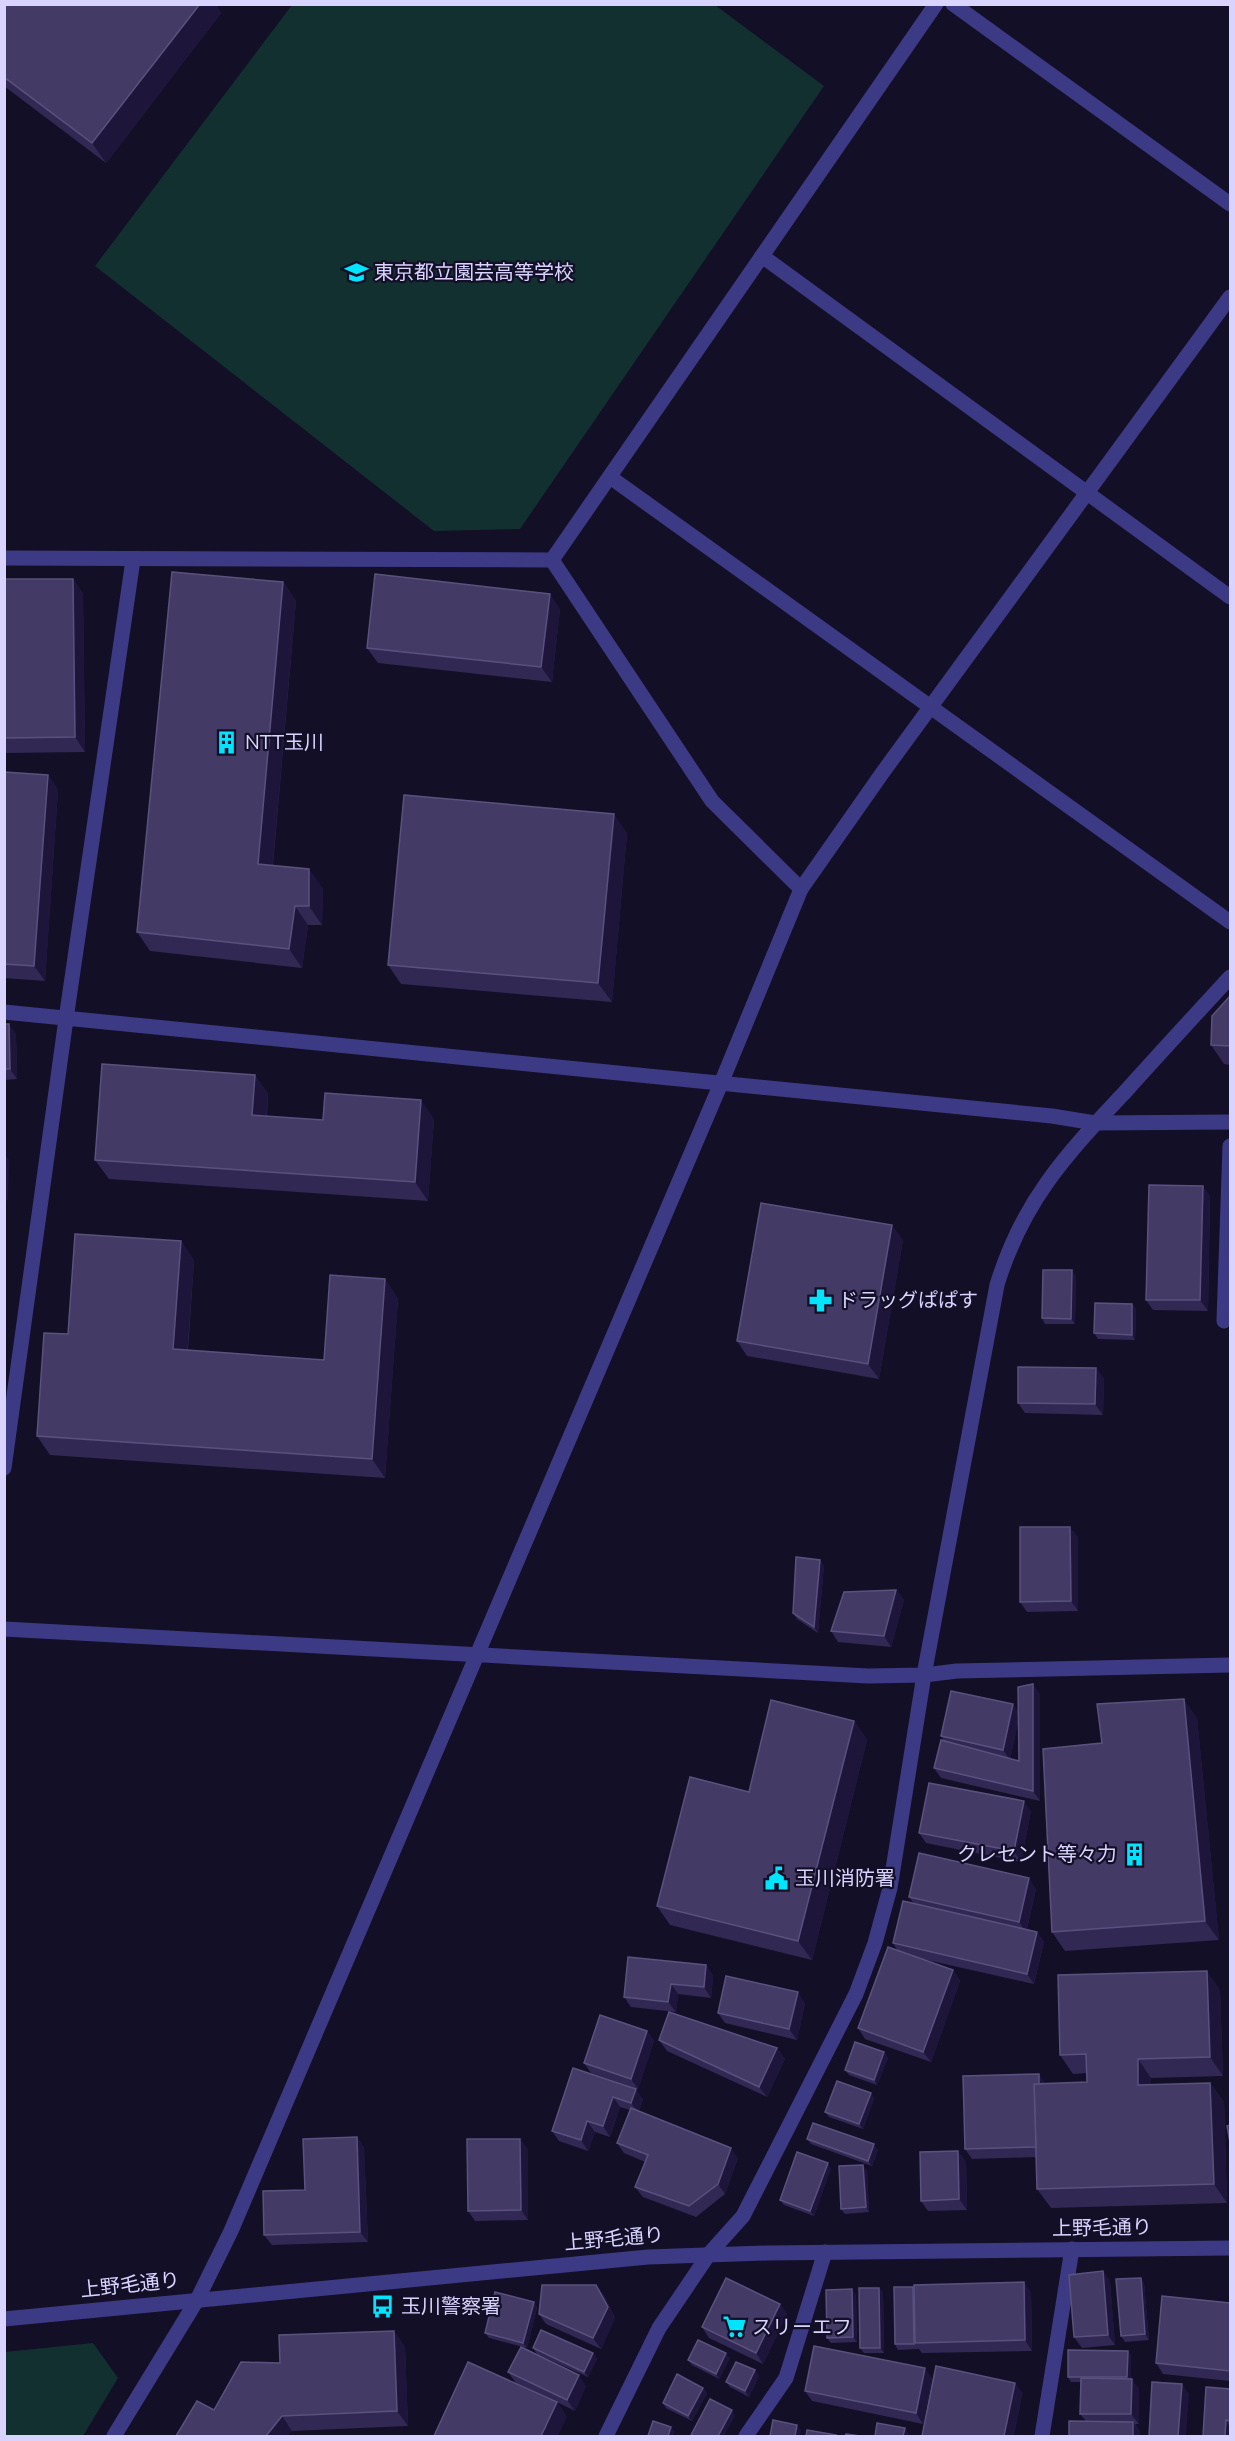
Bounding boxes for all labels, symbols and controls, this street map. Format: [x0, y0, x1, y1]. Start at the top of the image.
school or university icon: 東京都立園芸高等学校 [343, 259, 369, 285]
place label: 東京都立園芸高等学校 [374, 259, 574, 286]
building icon: NTT玉川 [214, 729, 240, 755]
place label: NTT玉川 [245, 729, 324, 756]
pharmacy icon: ドラッグぱぱす [807, 1287, 833, 1313]
place label: ドラッグぱぱす [838, 1287, 978, 1314]
place label: クレセント等々力 [957, 1841, 1117, 1868]
building icon: クレセント等々力 [1122, 1841, 1148, 1867]
public building icon: 玉川消防署 [764, 1865, 790, 1891]
place label: 玉川消防署 [795, 1865, 895, 1892]
street label: 上野毛通り [1052, 2214, 1152, 2242]
street label: 上野毛通り [563, 2221, 665, 2257]
street label: 上野毛通り [79, 2266, 181, 2304]
bus stop icon: 玉川警察署 [370, 2293, 396, 2319]
place label: 玉川警察署 [401, 2293, 501, 2320]
supermarket icon: スリーエフ [721, 2314, 747, 2340]
place label: スリーエフ [752, 2314, 852, 2341]

